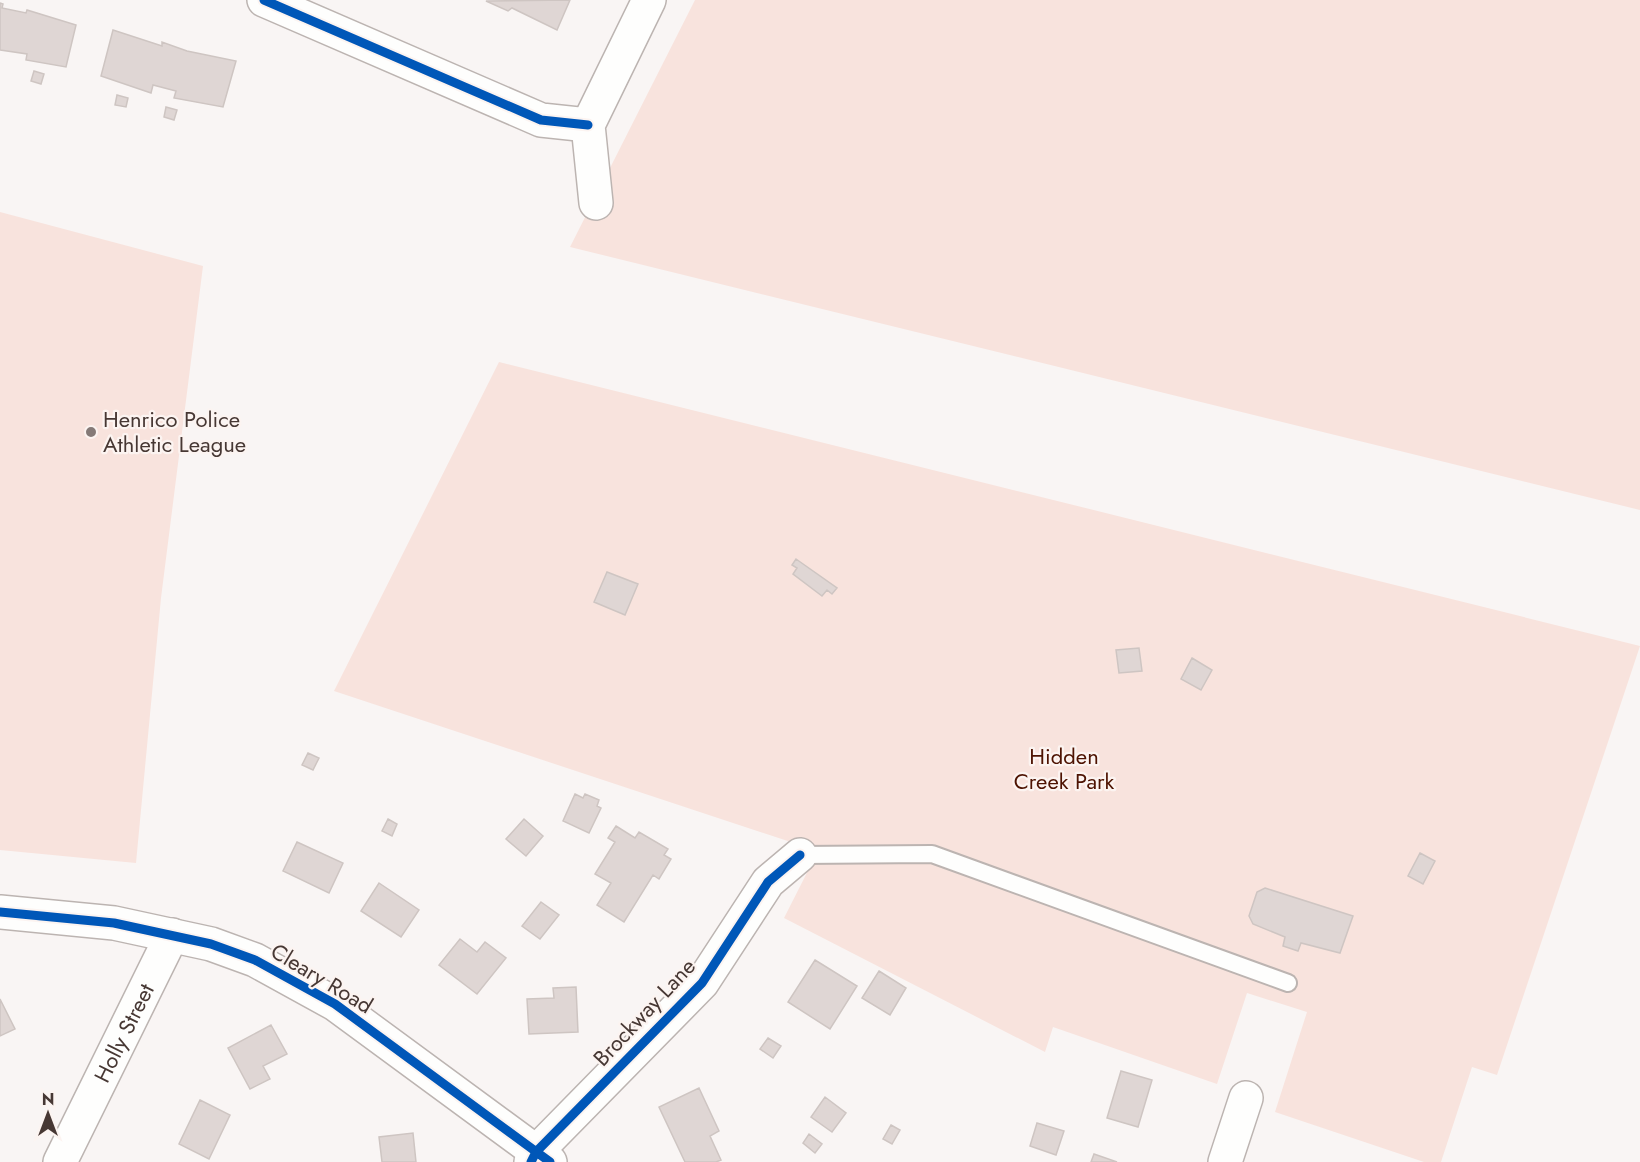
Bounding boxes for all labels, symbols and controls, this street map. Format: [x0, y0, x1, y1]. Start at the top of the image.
place label: Henrico Police Athletic League [103, 403, 246, 460]
marker: Henrico Police Athletic League [84, 425, 98, 439]
park label: Hidden Creek Park [1014, 740, 1115, 797]
street label: Cleary Road [265, 935, 379, 1021]
street label: Brockway Lane [586, 951, 702, 1073]
street label: Holly Street [86, 977, 162, 1088]
north arrow [18, 1084, 78, 1144]
text: N [42, 1088, 54, 1111]

